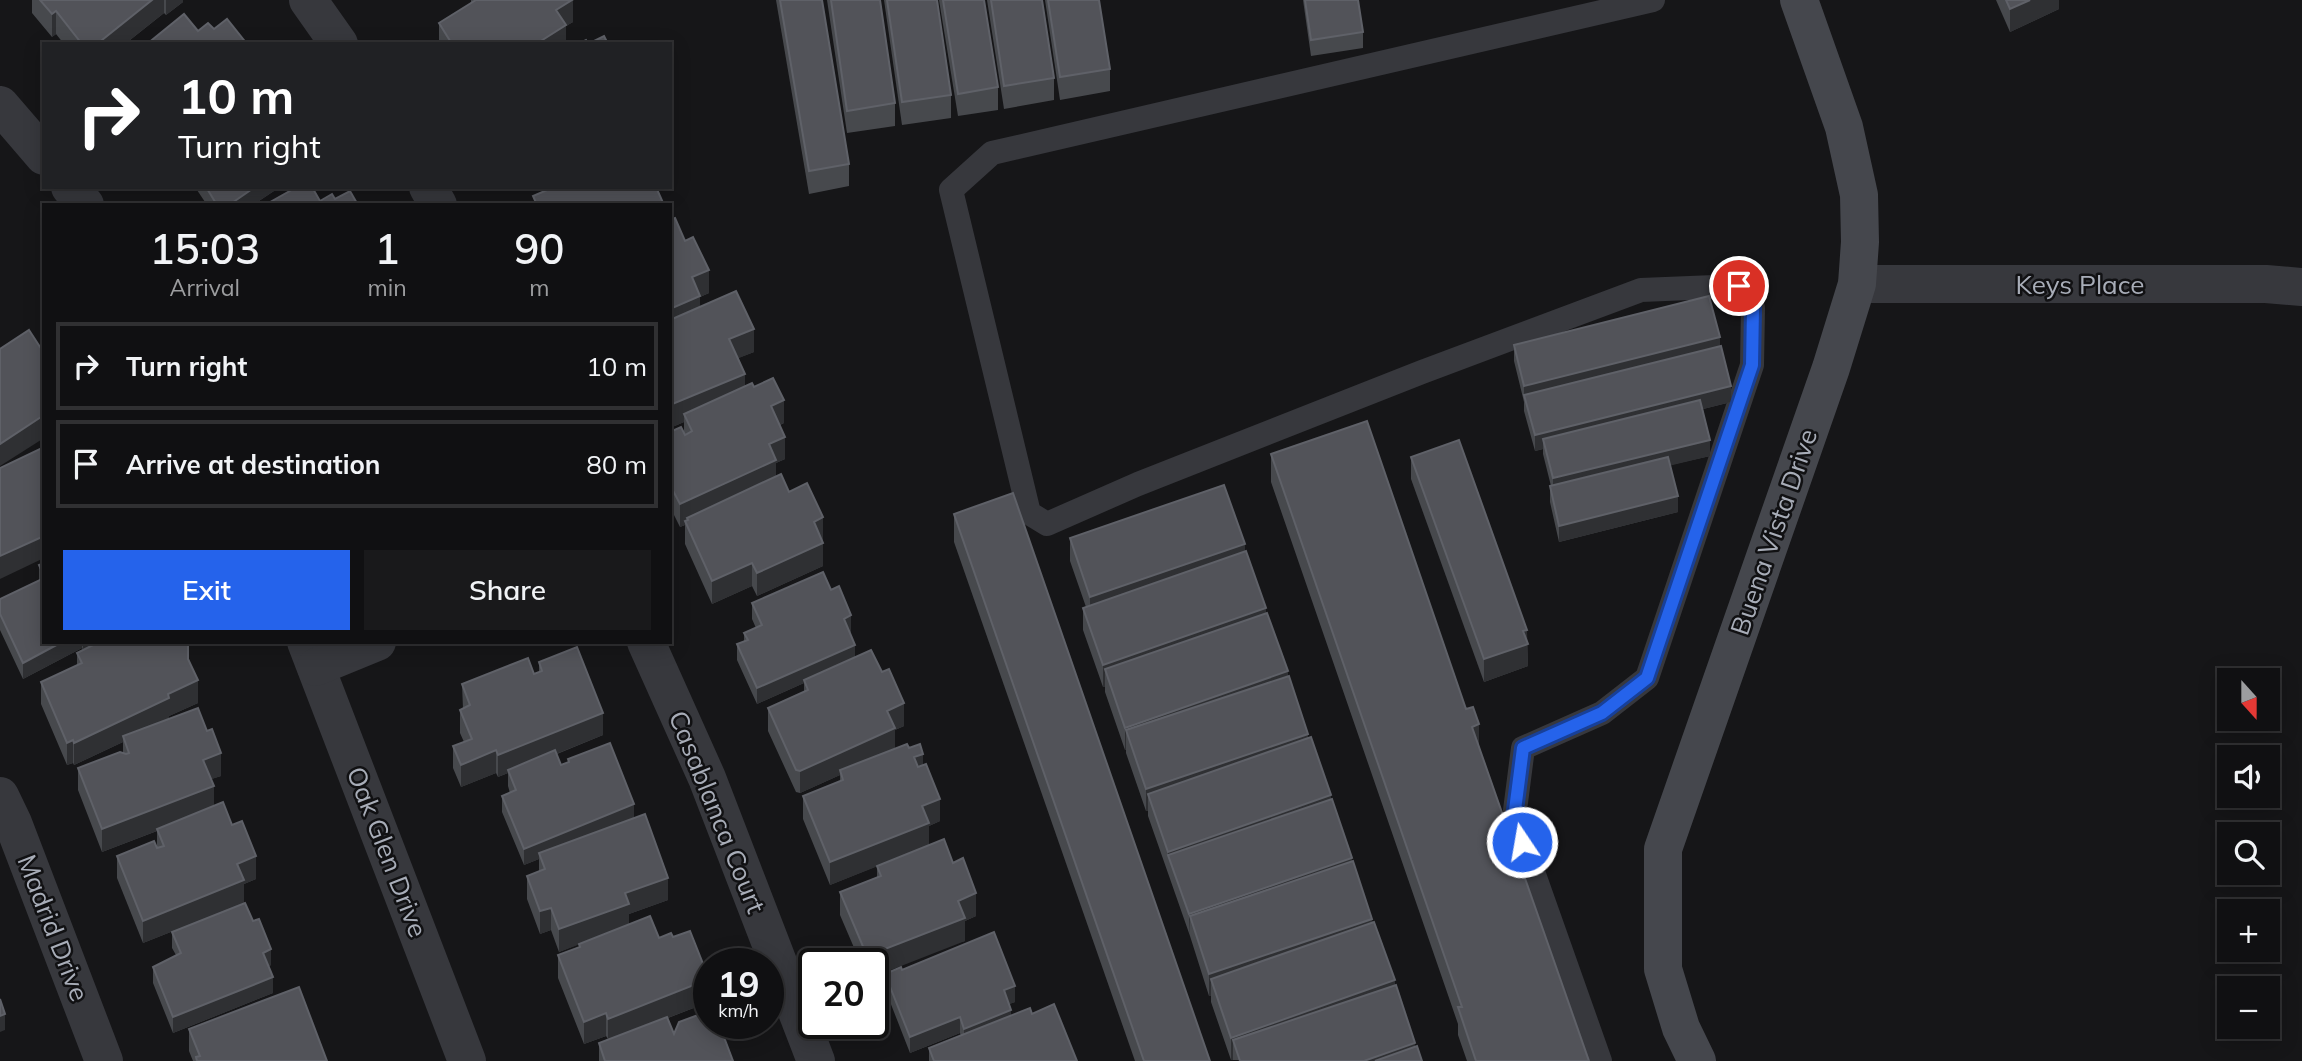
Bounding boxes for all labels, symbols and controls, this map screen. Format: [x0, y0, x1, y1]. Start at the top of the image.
text: 10 m [178, 65, 294, 126]
icon: right [63, 70, 154, 161]
text: Turn right [178, 126, 321, 166]
text: 15:03 [149, 222, 260, 275]
text: 1 [375, 222, 400, 275]
text: 90 [514, 222, 565, 275]
pin [1709, 256, 1769, 316]
icon: arrive [1720, 267, 1758, 305]
street label: Keys Place [2016, 268, 2144, 301]
text: Arrival [170, 273, 240, 302]
text: min [368, 273, 407, 302]
text: m [529, 273, 549, 302]
icon: right [67, 347, 105, 385]
text: Turn right [126, 350, 247, 383]
text: 10 m [586, 350, 647, 383]
street label: Buena Vista Drive [1723, 424, 1824, 639]
icon: arrive [67, 445, 105, 483]
text: Arrive at destination [126, 448, 381, 481]
text: 80 m [586, 448, 647, 481]
button: Exit [63, 550, 350, 630]
button: Share [364, 550, 651, 630]
north arrow [2217, 668, 2280, 732]
map controls [2217, 668, 2280, 1039]
street label: Casablanca Court [662, 706, 773, 918]
button: sound [2217, 745, 2280, 808]
street label: Oak Glen Drive [340, 762, 435, 942]
position arrow [1485, 805, 1559, 879]
button: search [2217, 822, 2280, 885]
street label: Madrid Drive [10, 850, 97, 1006]
button: + [2217, 899, 2280, 962]
speed limit sign: 20 [798, 948, 889, 1039]
text: 19 [717, 962, 760, 1006]
button: − [2217, 976, 2280, 1039]
text: km/h [718, 999, 759, 1022]

